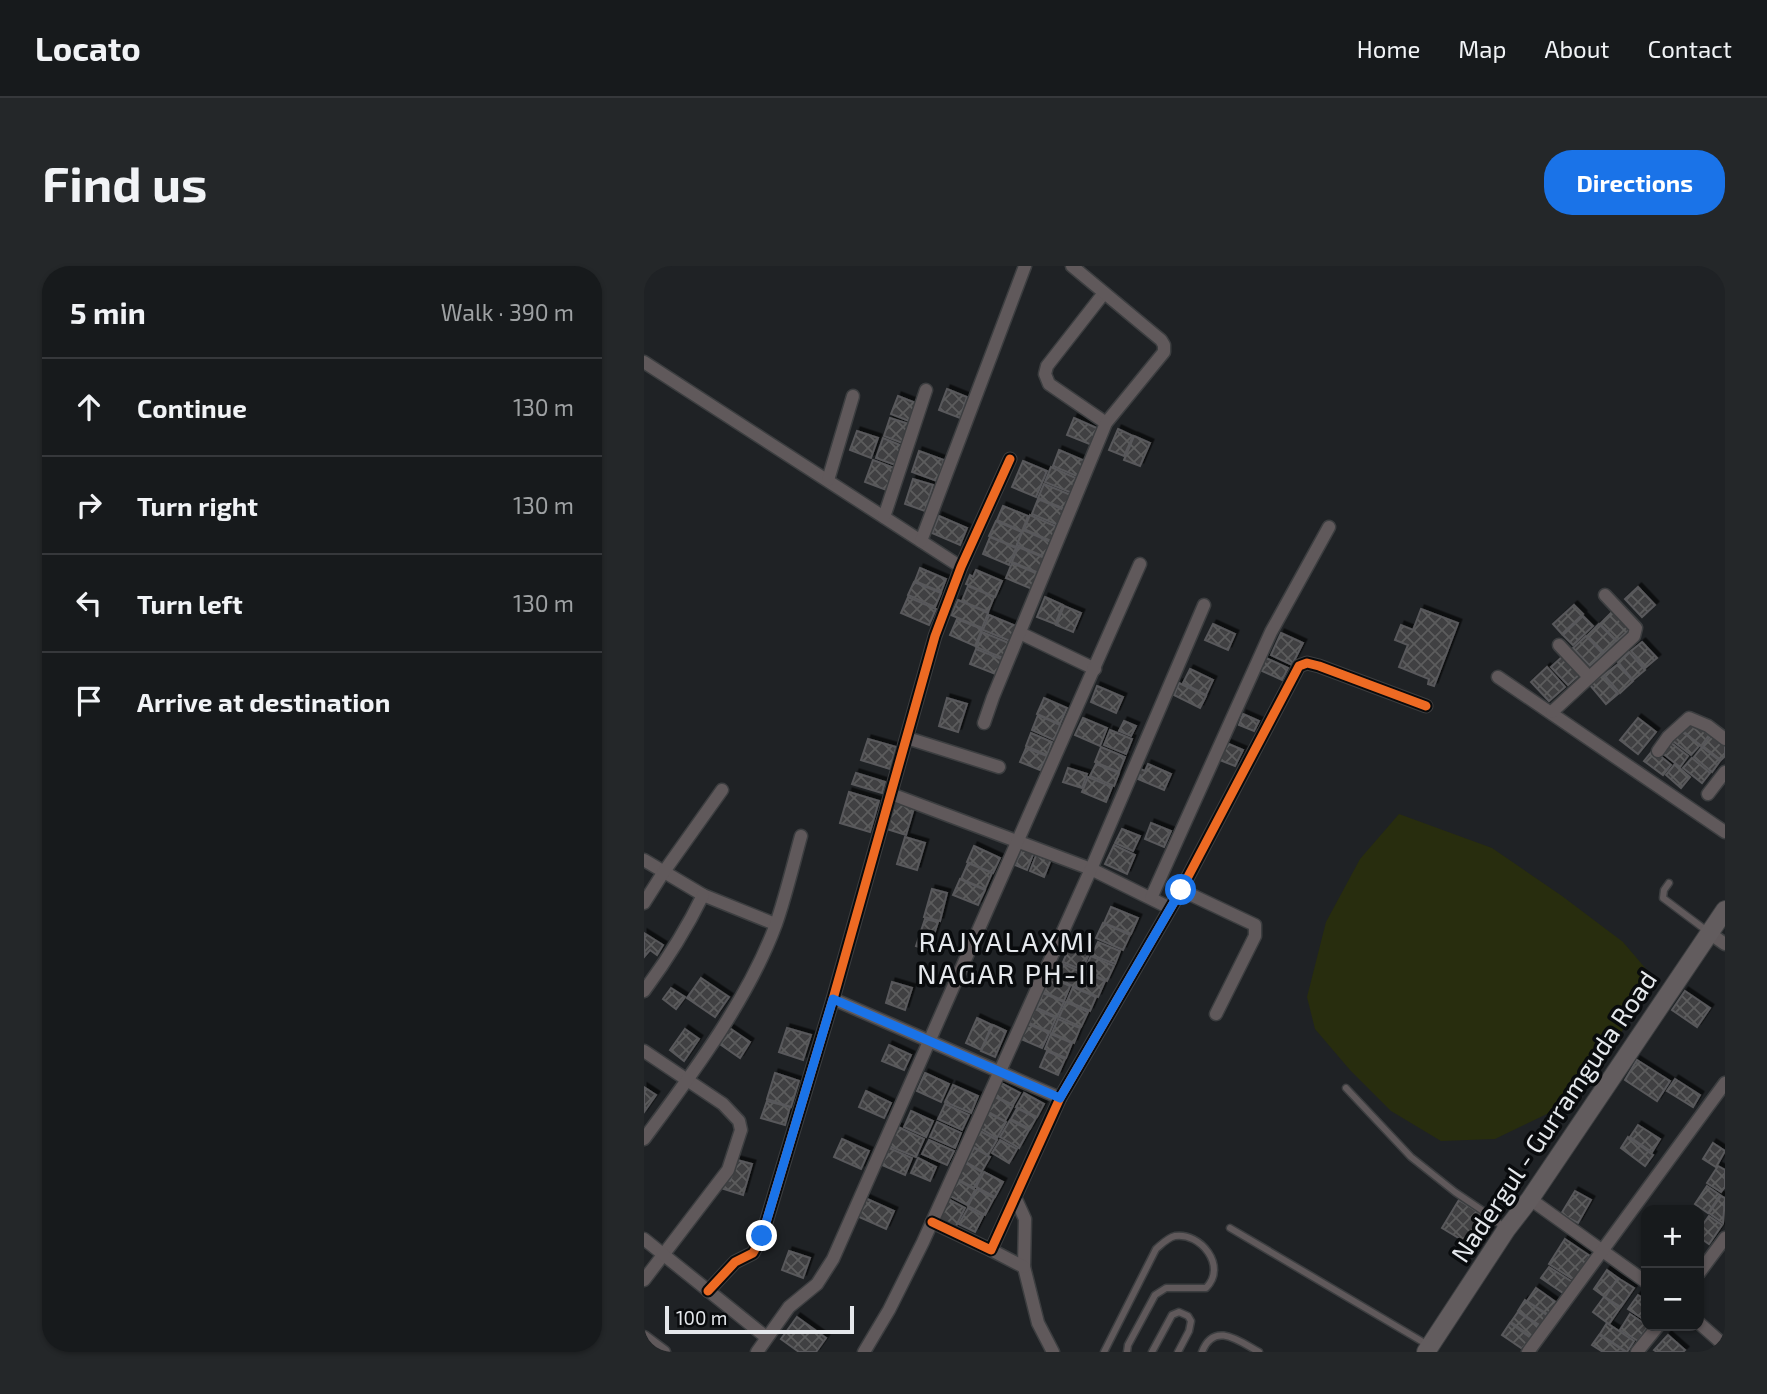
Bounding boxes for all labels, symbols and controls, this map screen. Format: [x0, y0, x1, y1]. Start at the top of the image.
text: Locato [35, 28, 141, 68]
text: Home [1357, 34, 1420, 63]
text: Map [1458, 34, 1506, 63]
text: About [1544, 34, 1610, 63]
text: Contact [1648, 34, 1732, 63]
button: Directions [1544, 150, 1725, 215]
text: Find us [42, 153, 207, 212]
text: 5 min [70, 294, 146, 330]
text: Walk · 390 m [441, 298, 574, 326]
icon: ahead [70, 388, 108, 426]
text: Continue [137, 392, 247, 423]
text: 130 m [513, 393, 574, 421]
icon: right [70, 486, 108, 524]
text: Turn right [137, 490, 258, 521]
text: 130 m [513, 491, 574, 519]
icon: left [70, 584, 108, 622]
text: Turn left [137, 588, 243, 619]
text: 130 m [513, 589, 574, 617]
icon: arrive [70, 682, 108, 720]
text: Arrive at destination [137, 686, 390, 717]
route start [1165, 874, 1196, 905]
district label: RAJYALAXMI NAGAR PH-II [917, 924, 1097, 990]
street label: Nadergul - Gurramguda Road [1444, 964, 1662, 1268]
map controls [1641, 1205, 1704, 1331]
button: + [1641, 1205, 1704, 1268]
route end [746, 1220, 777, 1251]
button: − [1641, 1268, 1704, 1331]
scale bar [665, 1303, 854, 1335]
text: 100 m [676, 1306, 727, 1329]

